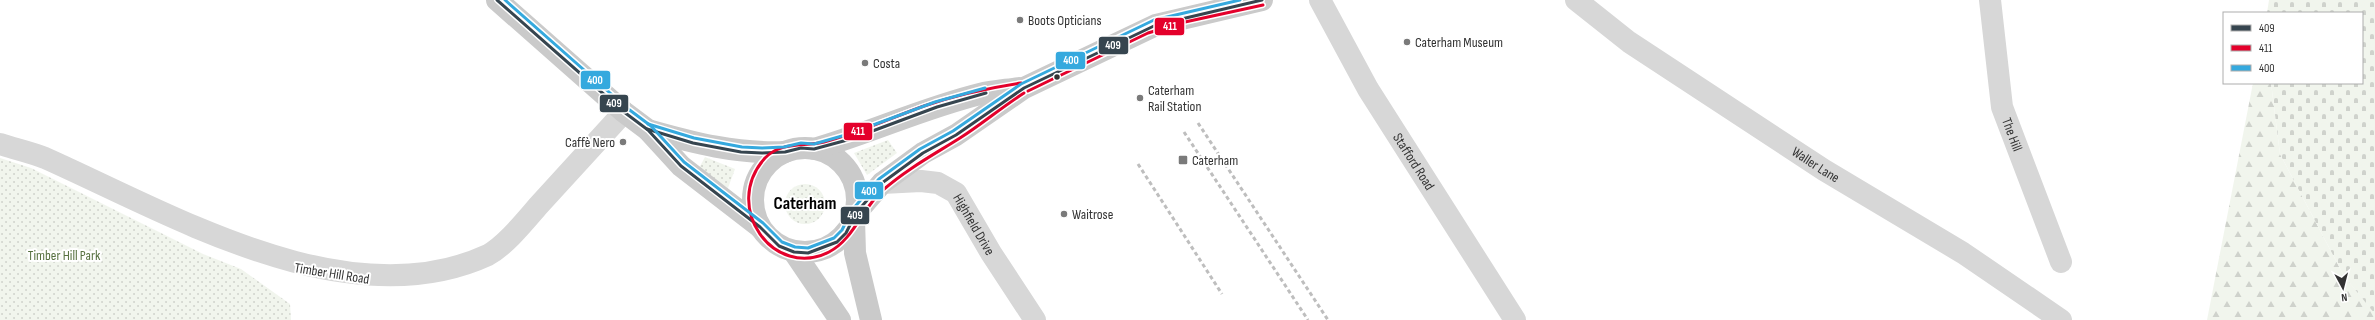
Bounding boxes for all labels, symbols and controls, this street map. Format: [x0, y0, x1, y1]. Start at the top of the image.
place label: Boots Opticians [1028, 12, 1101, 29]
legend [2223, 12, 2363, 84]
marker: Boots Opticians [1015, 15, 1025, 25]
line badge: 411 [1154, 17, 1185, 36]
text: 411 [1163, 20, 1178, 33]
text: 409 [2259, 21, 2275, 36]
place label: Caterham Museum [1415, 34, 1503, 51]
line badge: 409 [1098, 36, 1129, 55]
marker: Caterham Museum [1402, 37, 1412, 47]
text: 409 [1105, 39, 1121, 52]
text: 411 [2259, 41, 2273, 56]
line badge: 400 [1055, 51, 1086, 70]
text: 400 [1063, 54, 1079, 67]
place label: Costa [873, 55, 900, 72]
marker: Costa [860, 58, 870, 68]
text: 400 [2259, 61, 2275, 76]
line badge: 400 [580, 70, 611, 90]
unlabelled marker [1052, 72, 1062, 82]
text: 400 [587, 74, 603, 87]
place label: Caterham Rail Station [1148, 82, 1201, 115]
marker: Caterham Rail Station [1135, 93, 1145, 103]
line badge: 409 [599, 94, 629, 113]
text: 409 [606, 97, 622, 110]
street label: The Hill [1998, 115, 2026, 154]
line badge: 411 [843, 122, 873, 141]
text: 411 [851, 125, 866, 138]
street label: Stafford Road [1389, 130, 1438, 194]
place label: Caffè Nero [565, 134, 615, 151]
marker: Caffè Nero [618, 137, 628, 147]
street label: Waller Lane [1788, 143, 1843, 186]
place label: Caterham [1192, 152, 1238, 169]
marker: Caterham [1177, 154, 1189, 166]
line badge: 400 [854, 181, 884, 200]
text: 400 [861, 185, 877, 198]
street label: Highfield Drive [949, 191, 998, 258]
district label: Caterham [774, 193, 836, 214]
line badge: 409 [840, 206, 870, 225]
place label: Waitrose [1072, 206, 1113, 223]
text: 409 [847, 209, 863, 222]
marker: Waitrose [1059, 209, 1069, 219]
park label: Timber Hill Park [28, 247, 101, 264]
street label: Timber Hill Road [293, 259, 371, 288]
north arrow [2323, 268, 2363, 308]
text: N [2340, 291, 2348, 304]

